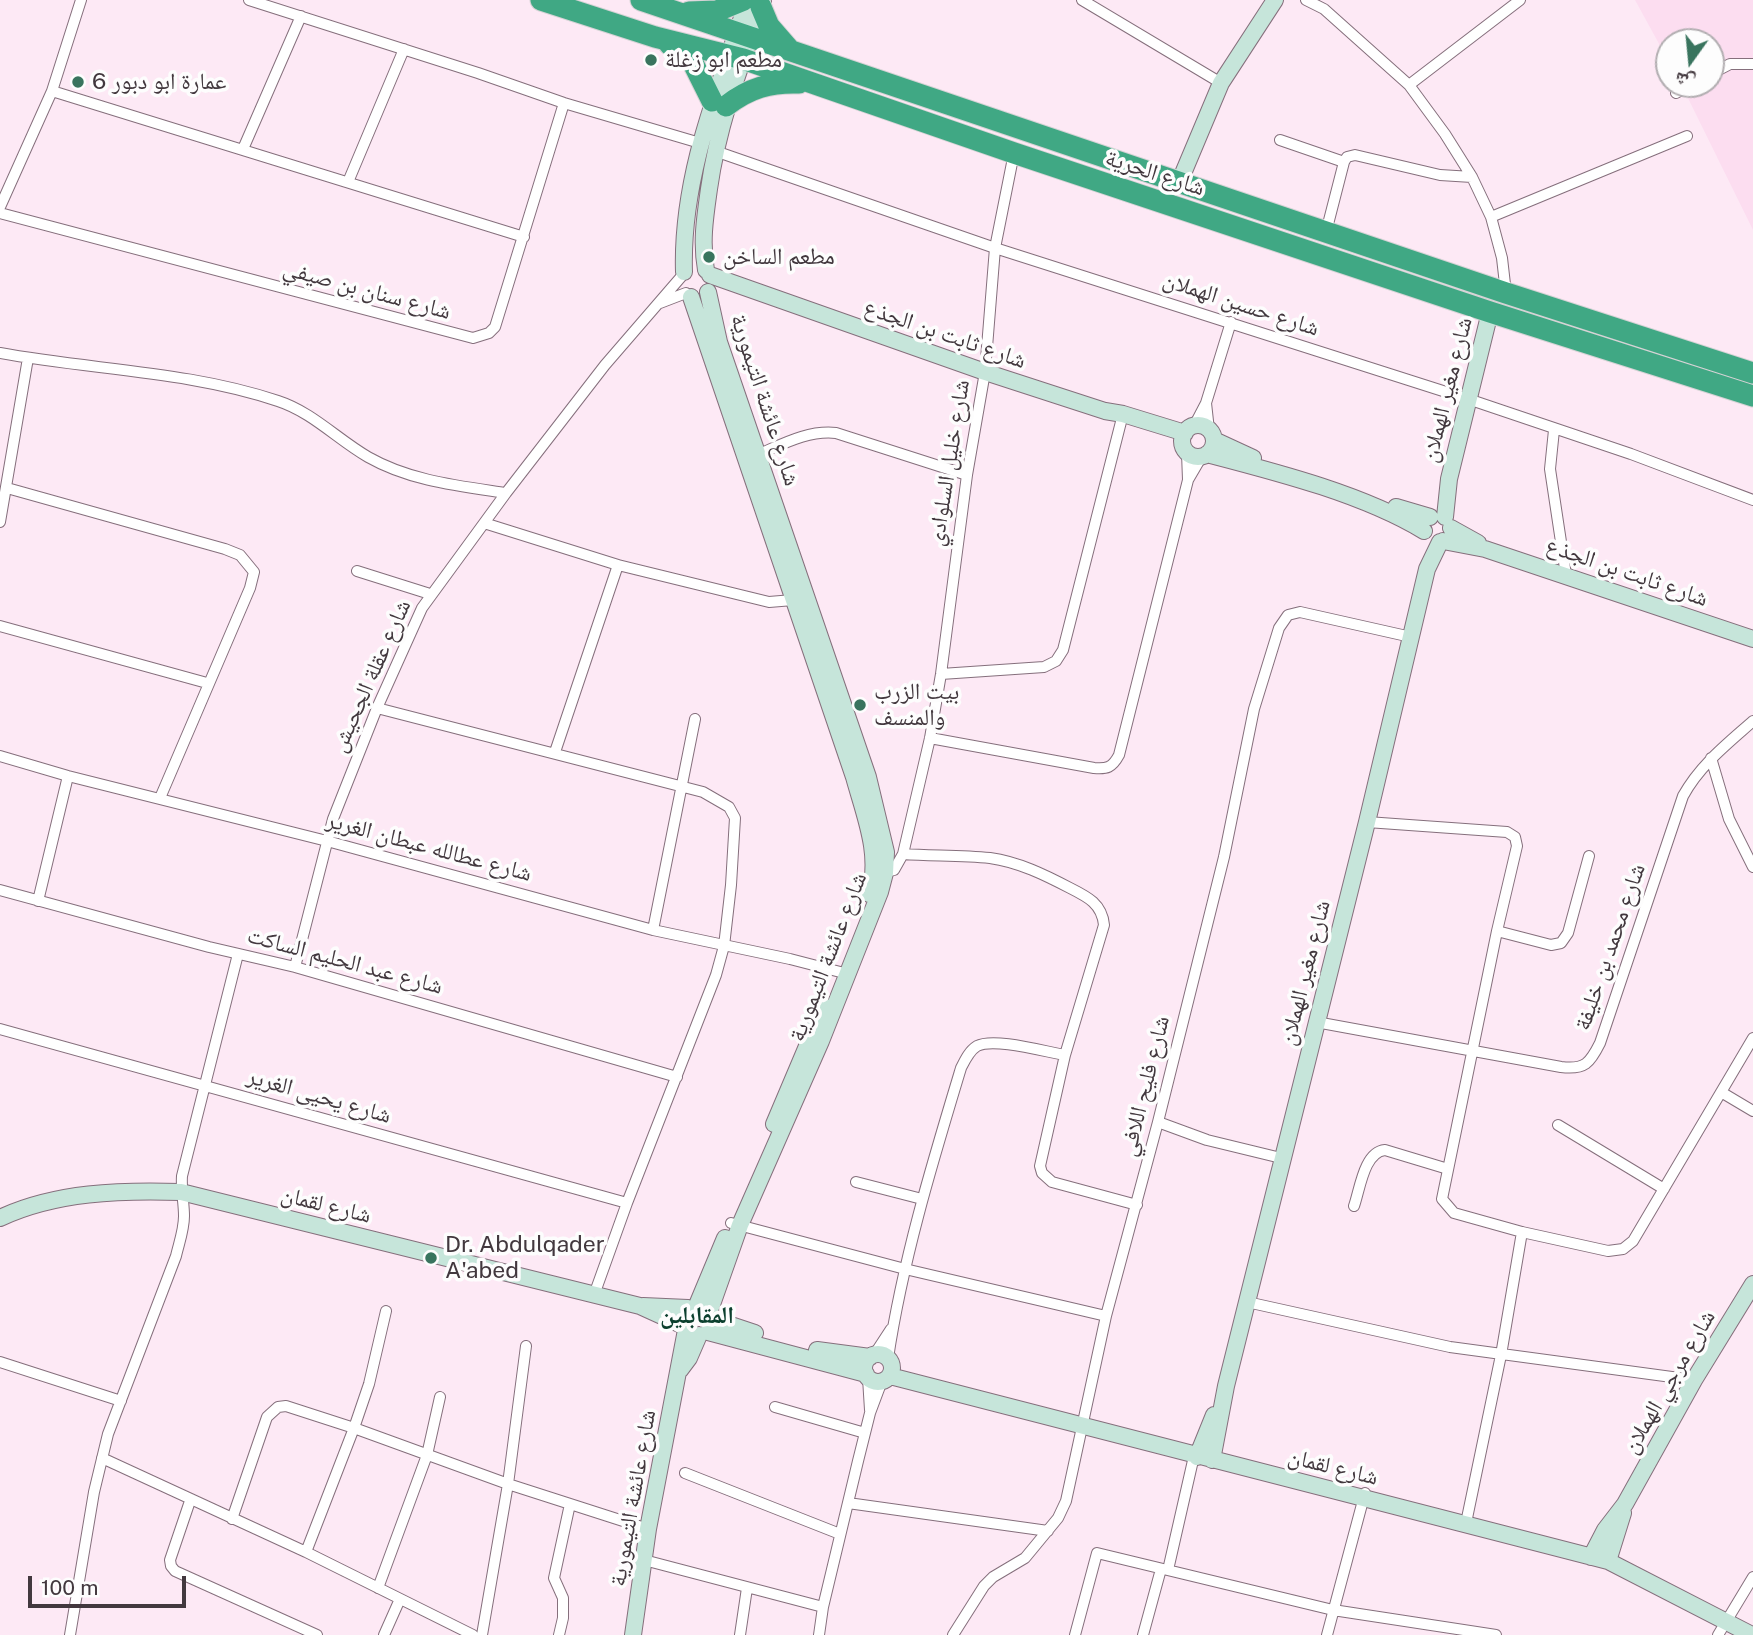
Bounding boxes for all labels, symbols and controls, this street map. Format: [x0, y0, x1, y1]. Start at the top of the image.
north arrow [1655, 28, 1725, 98]
place label: مطعم ابو زغلة [665, 46, 782, 74]
marker: مطعم ابو زغلة [643, 52, 659, 68]
place label: عمارة ابو دبور 6 [92, 68, 226, 96]
text: ش [1673, 68, 1698, 95]
marker: عمارة ابو دبور 6 [70, 74, 86, 90]
street label: شارع الحرية [1102, 144, 1208, 202]
place label: مطعم الساخن [723, 243, 835, 271]
marker: مطعم الساخن [701, 249, 717, 265]
street label: شارع سنان بن صيفي [280, 254, 454, 326]
street label: شارع حسين الهملان [1159, 266, 1323, 342]
street label: شارع ثابت بن الجذع [860, 293, 1030, 375]
street label: شارع عائشة التيمورية [724, 311, 806, 489]
street label: شارع مغير الهملان [1416, 315, 1478, 465]
street label: شارع خليل السلوادي [922, 378, 976, 548]
street label: شارع ثابت بن الجذع [1542, 531, 1712, 613]
street label: شارع عقلة الجحيش [325, 595, 417, 757]
place label: بيت الزرب والمنسف [874, 678, 959, 732]
marker: بيت الزرب والمنسف [852, 697, 868, 713]
street label: شارع عطالله عبطان الغرير [323, 806, 535, 888]
street label: شارع محمد بن خليفة [1569, 860, 1651, 1034]
street label: شارع عائشة التيمورية [783, 869, 873, 1045]
street label: شارع مغير الهملان [1274, 898, 1336, 1048]
street label: شارع عبد الحليم الساكت [244, 922, 446, 1000]
street label: شارع فليح اللافي [1114, 1013, 1176, 1159]
street label: شارع يحيى الغرير [244, 1062, 394, 1130]
street label: شارع لقمان [278, 1180, 374, 1230]
place label: Dr. Abdulqader A'abed [445, 1231, 605, 1285]
marker: Dr. Abdulqader A'abed [423, 1250, 439, 1266]
district label: المقابلين [660, 1302, 734, 1330]
street label: شارع مرجي الهملان [1617, 1305, 1721, 1459]
street label: شارع عائشة التيمورية [604, 1408, 662, 1588]
street label: شارع لقمان [1285, 1442, 1381, 1492]
scale bar [32, 1562, 189, 1606]
text: 100 m [41, 1575, 98, 1600]

